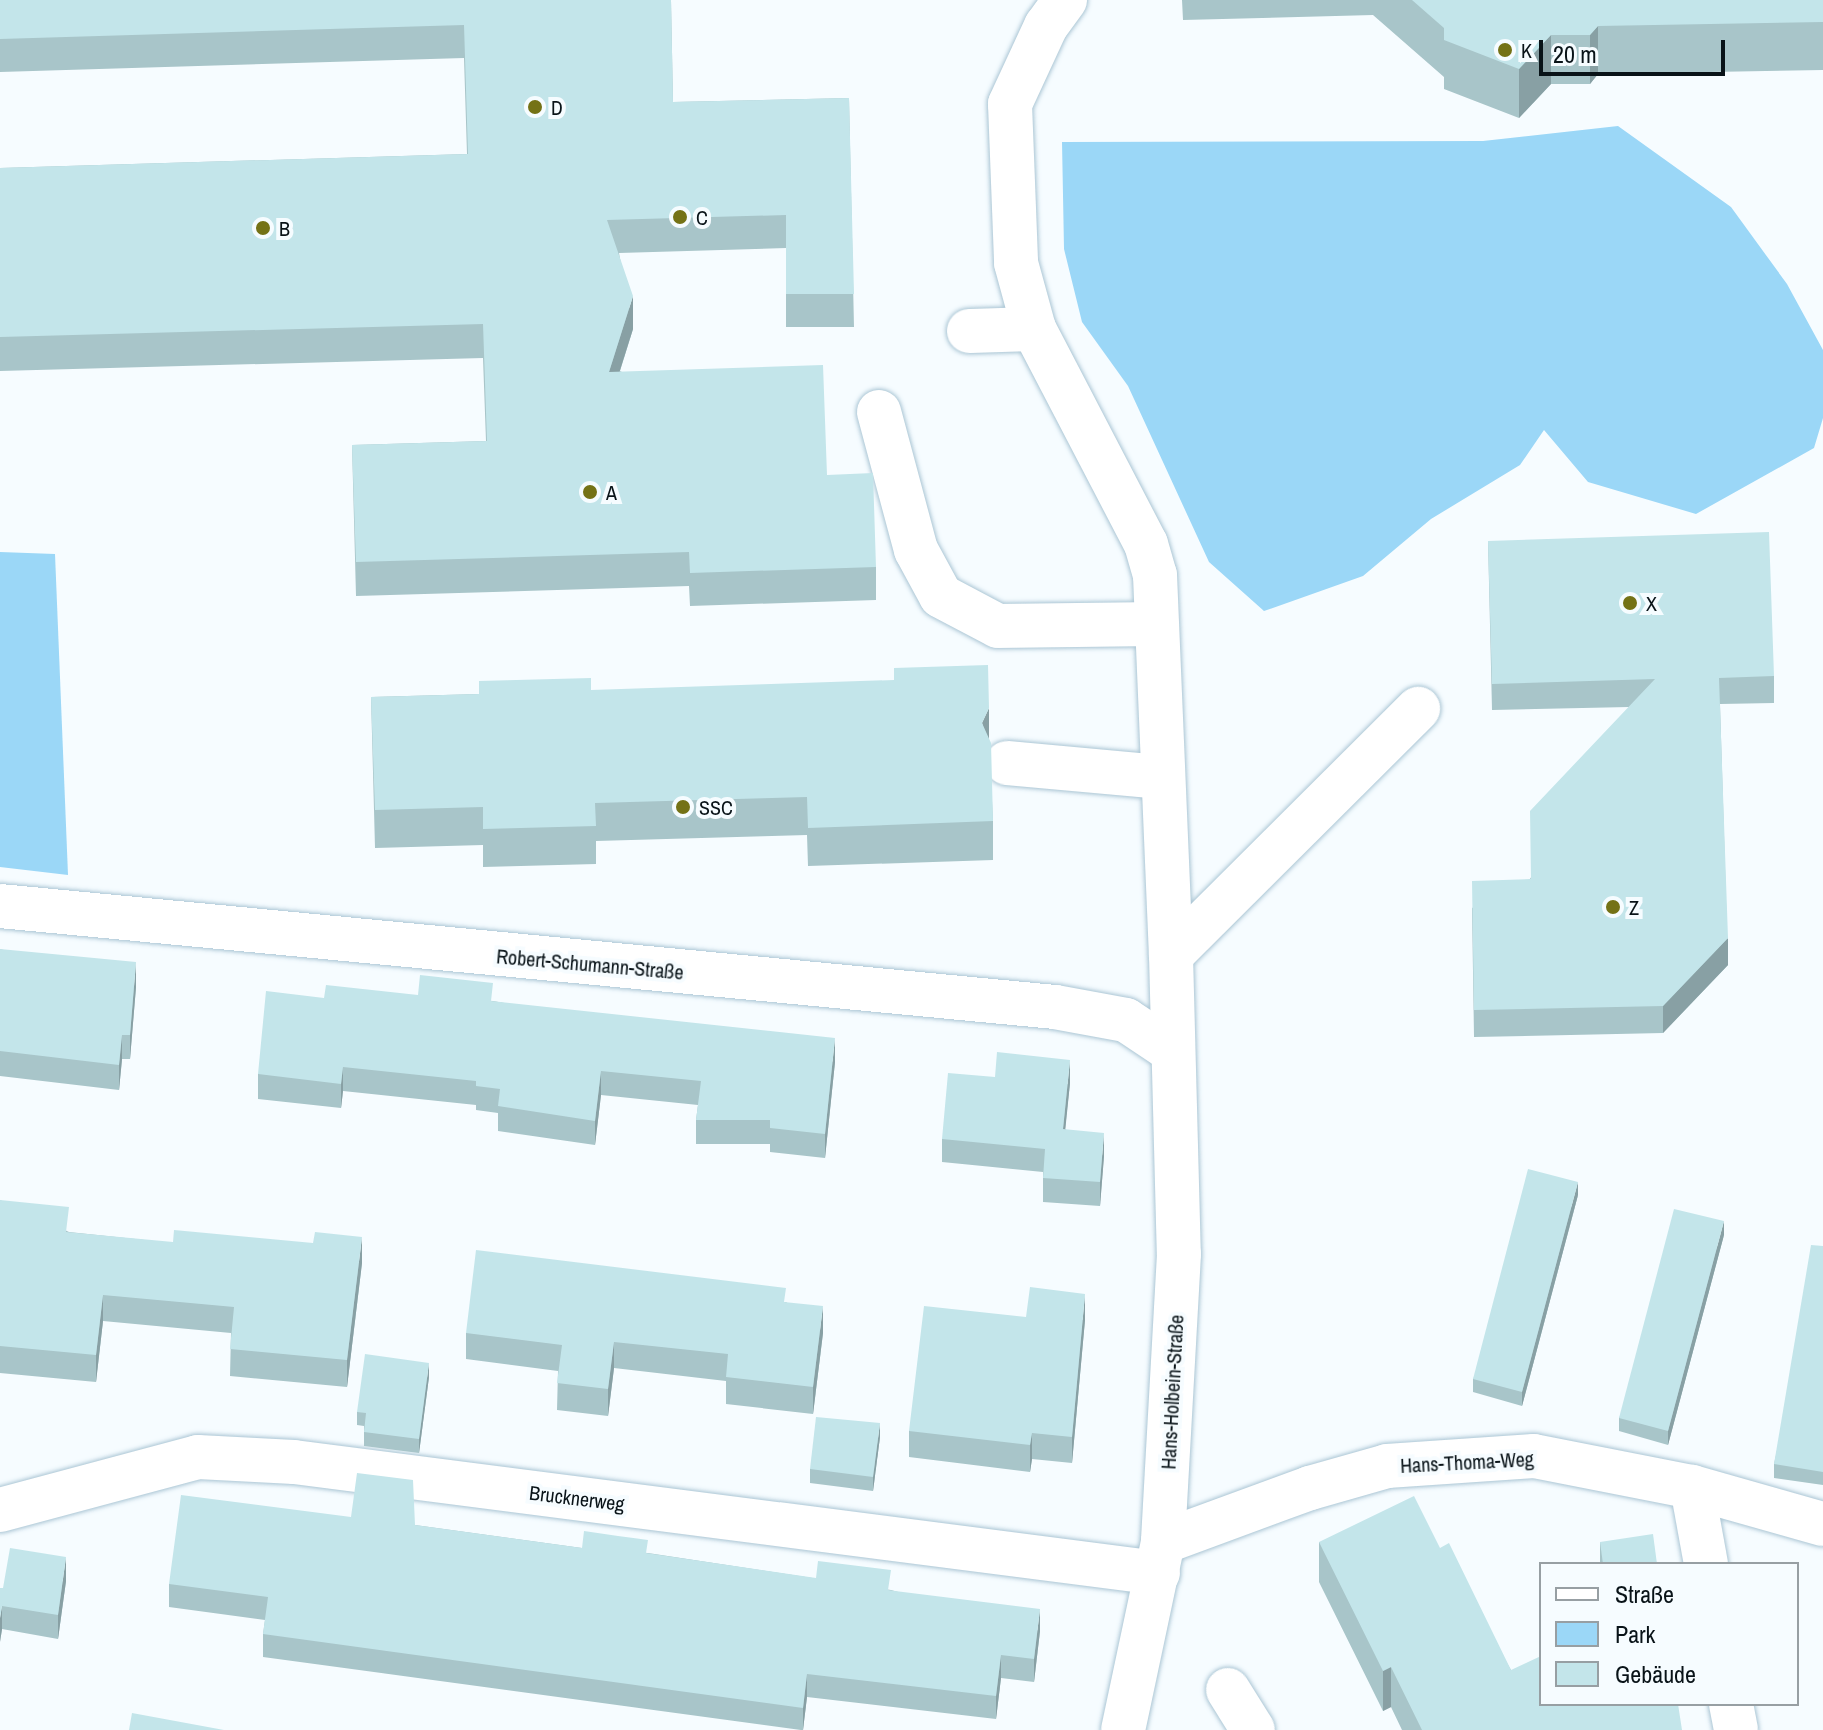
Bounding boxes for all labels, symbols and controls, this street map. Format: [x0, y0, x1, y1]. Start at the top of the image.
scale bar [1543, 24, 1729, 74]
place label: K [1521, 38, 1532, 62]
text: 20 m [1553, 38, 1597, 70]
marker: K [1496, 41, 1514, 59]
place label: D [551, 95, 563, 119]
marker: D [526, 98, 544, 116]
place label: C [696, 205, 708, 229]
marker: C [671, 208, 689, 226]
place label: B [279, 216, 290, 240]
marker: B [254, 219, 272, 237]
place label: A [606, 480, 617, 504]
marker: A [581, 483, 599, 501]
place label: X [1646, 591, 1657, 615]
marker: X [1621, 594, 1639, 612]
place label: SSC [699, 795, 733, 819]
marker: SSC [674, 798, 692, 816]
place label: Z [1629, 895, 1639, 919]
marker: Z [1604, 898, 1622, 916]
street label: Robert-Schumann-Straße [495, 944, 685, 984]
street label: Hans-Holbein-Straße [1156, 1314, 1188, 1470]
street label: Hans-Thoma-Weg [1400, 1447, 1534, 1477]
street label: Brucknerweg [528, 1480, 626, 1516]
legend [1539, 1562, 1799, 1706]
text: Straße [1615, 1578, 1674, 1610]
text: Park [1615, 1618, 1655, 1650]
text: Gebäude [1615, 1658, 1696, 1690]

